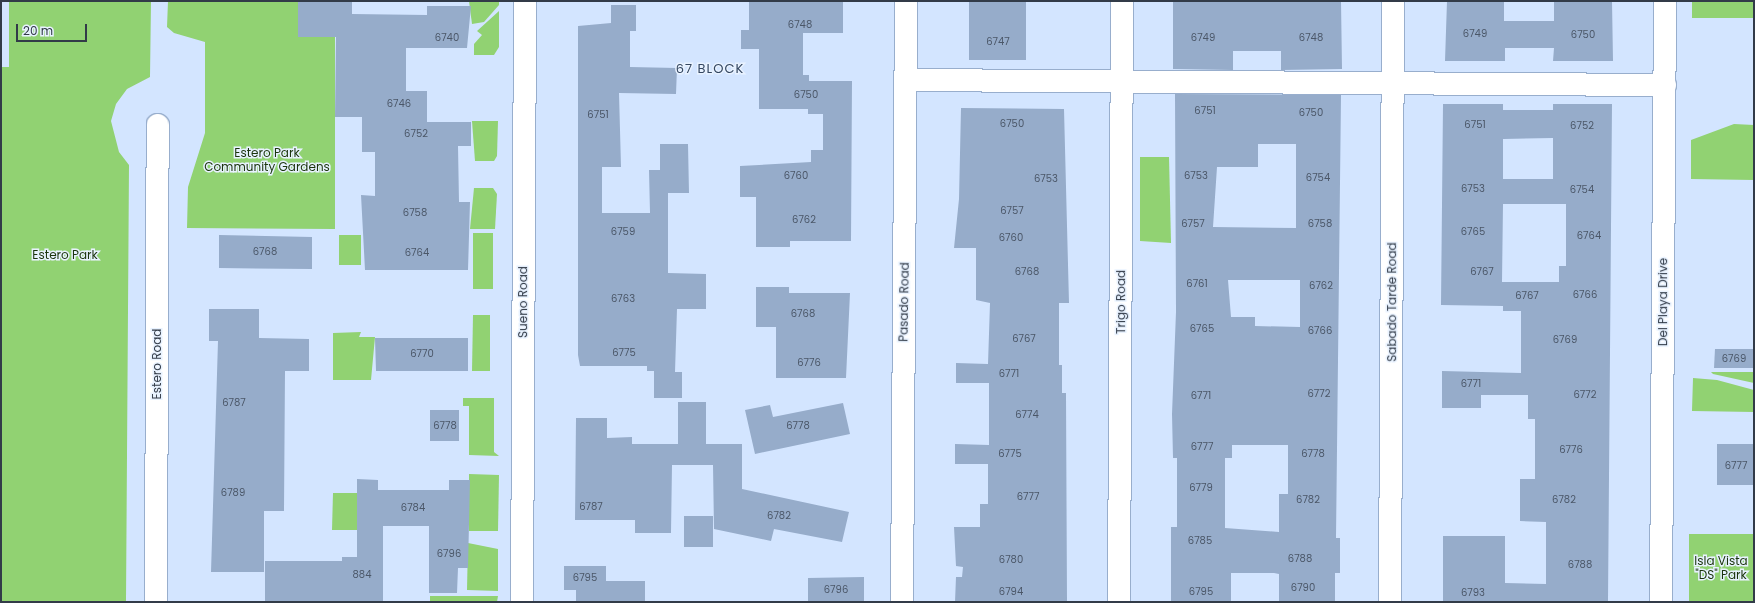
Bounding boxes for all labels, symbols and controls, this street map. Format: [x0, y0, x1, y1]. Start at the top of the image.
scale bar [18, 16, 89, 42]
house number: 6748 [788, 19, 812, 31]
text: 20 m [23, 22, 53, 39]
house number: 6749 [1463, 28, 1487, 40]
house number: 6750 [1571, 29, 1595, 41]
house number: 6740 [435, 32, 459, 44]
house number: 6749 [1191, 32, 1215, 44]
house number: 6748 [1299, 32, 1323, 44]
house number: 6747 [986, 36, 1010, 48]
district label: 67 BLOCK [676, 61, 744, 77]
house number: 6750 [794, 89, 818, 101]
house number: 6746 [387, 98, 411, 110]
house number: 6751 [1194, 105, 1216, 117]
house number: 6750 [1299, 107, 1323, 119]
house number: 6751 [587, 109, 609, 121]
house number: 6750 [1000, 118, 1024, 130]
house number: 6751 [1464, 119, 1486, 131]
house number: 6752 [1570, 120, 1594, 132]
house number: 6752 [404, 128, 428, 140]
park label: Estero Park Community Gardens [204, 146, 330, 174]
house number: 6760 [784, 170, 808, 182]
house number: 6753 [1184, 170, 1208, 182]
house number: 6754 [1306, 172, 1330, 184]
house number: 6753 [1034, 173, 1058, 185]
house number: 6753 [1461, 183, 1485, 195]
house number: 6754 [1570, 184, 1594, 196]
house number: 6757 [1000, 205, 1024, 217]
house number: 6758 [403, 207, 427, 219]
house number: 6762 [792, 214, 816, 226]
house number: 6757 [1181, 218, 1205, 230]
house number: 6758 [1308, 218, 1332, 230]
house number: 6759 [611, 226, 635, 238]
house number: 6765 [1461, 226, 1485, 238]
house number: 6764 [1577, 230, 1601, 242]
house number: 6760 [999, 232, 1023, 244]
street label: Sabado Tarde Road [1385, 242, 1399, 362]
house number: 6768 [253, 246, 277, 258]
house number: 6764 [405, 247, 429, 259]
park label: Estero Park [32, 248, 98, 262]
street label: Del Playa Drive [1656, 258, 1670, 346]
street label: Pasado Road [896, 262, 912, 342]
street label: Sueno Road [516, 266, 530, 338]
house number: 6768 [1015, 266, 1039, 278]
house number: 6767 [1470, 266, 1494, 278]
street label: Trigo Road [1114, 270, 1128, 334]
house number: 6761 [1186, 278, 1208, 290]
house number: 6762 [1309, 280, 1333, 292]
house number: 6766 [1573, 289, 1597, 301]
house number: 6767 [1515, 290, 1539, 302]
house number: 6763 [611, 293, 635, 305]
house number: 6768 [791, 308, 815, 320]
house number: 6765 [1190, 323, 1214, 335]
house number: 6766 [1308, 325, 1332, 337]
street label: Estero Road [150, 329, 164, 399]
house number: 6767 [1012, 333, 1036, 345]
house number: 6769 [1553, 334, 1577, 346]
house number: 6775 [612, 347, 636, 359]
house number: 6770 [410, 348, 434, 360]
house number: 6769 [1722, 353, 1746, 365]
house number: 6776 [797, 357, 821, 369]
house number: 6771 [999, 368, 1019, 380]
house number: 6771 [1461, 378, 1481, 390]
house number: 6772 [1307, 388, 1331, 400]
house number: 6772 [1573, 389, 1597, 401]
house number: 6771 [1191, 390, 1211, 402]
house number: 6787 [222, 397, 246, 409]
house number: 6774 [1015, 409, 1039, 421]
house number: 6778 [433, 420, 457, 432]
house number: 6778 [786, 420, 810, 432]
house number: 6777 [1191, 441, 1213, 453]
house number: 6776 [1559, 444, 1583, 456]
house number: 6775 [998, 448, 1022, 460]
house number: 6778 [1301, 448, 1325, 460]
house number: 6777 [1725, 460, 1747, 472]
house number: 6779 [1189, 482, 1213, 494]
house number: 6789 [221, 487, 245, 499]
house number: 6777 [1017, 491, 1039, 503]
house number: 6782 [1296, 494, 1320, 506]
house number: 6782 [1552, 494, 1576, 506]
house number: 6787 [579, 501, 603, 513]
house number: 6784 [401, 502, 425, 514]
house number: 6782 [767, 510, 791, 522]
house number: 6785 [1188, 535, 1212, 547]
house number: 6796 [437, 548, 461, 560]
house number: 6788 [1288, 553, 1312, 565]
house number: 6780 [999, 554, 1023, 566]
park label: Isla Vista "DS" Park [1694, 554, 1748, 582]
house number: 6788 [1568, 559, 1592, 571]
house number: 884 [353, 569, 371, 581]
house number: 6795 [573, 572, 597, 584]
house number: 6790 [1291, 582, 1315, 594]
house number: 6796 [824, 584, 848, 596]
house number: 6794 [999, 586, 1023, 598]
house number: 6795 [1189, 586, 1213, 598]
house number: 6793 [1461, 587, 1485, 599]

